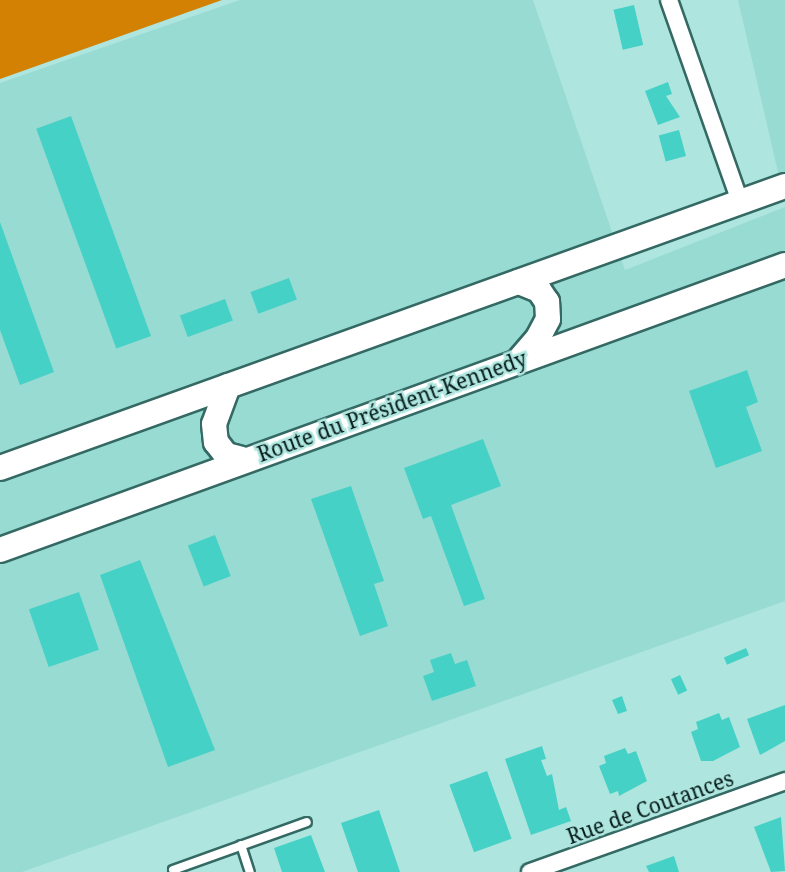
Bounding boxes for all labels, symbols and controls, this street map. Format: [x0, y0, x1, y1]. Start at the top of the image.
street label: Route du Président-Kennedy [254, 345, 530, 467]
street label: Rue de Coutances [563, 765, 737, 849]

